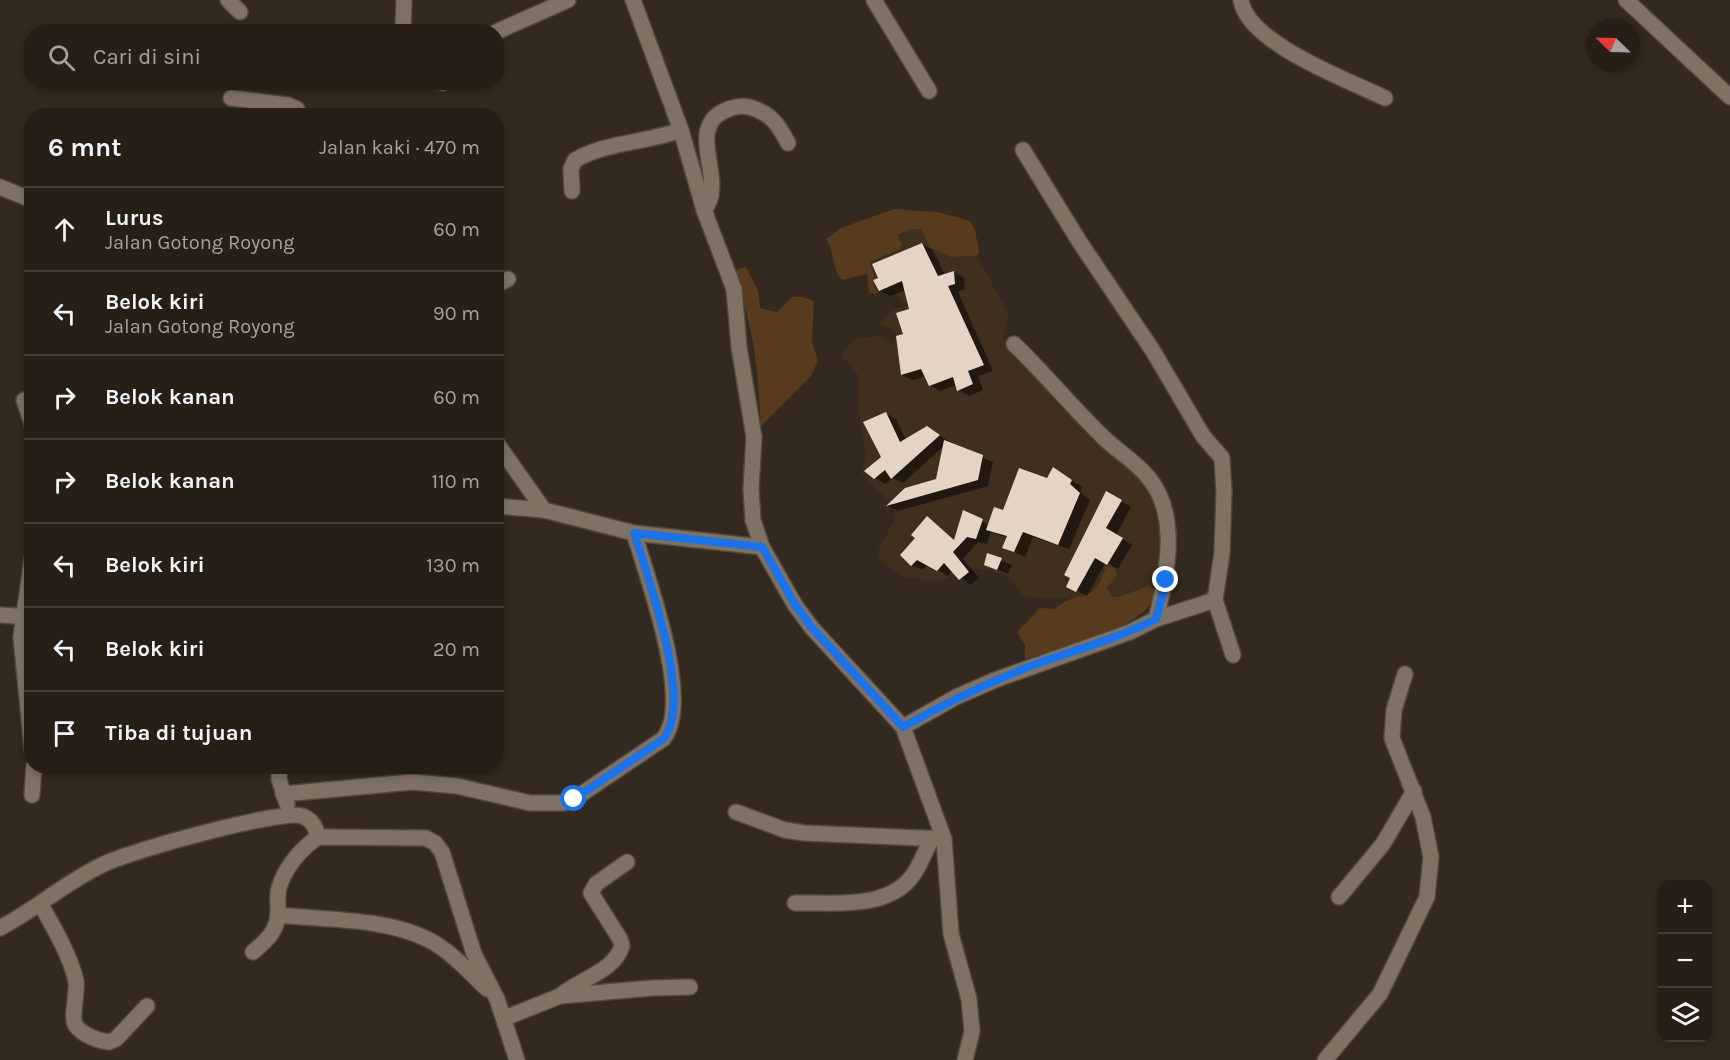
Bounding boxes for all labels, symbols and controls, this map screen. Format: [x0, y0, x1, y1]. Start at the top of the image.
north arrow [1586, 18, 1640, 72]
search box [24, 24, 504, 90]
icon: search [45, 41, 78, 74]
text: Cari di sini [93, 44, 201, 70]
text: 6 mnt [48, 132, 122, 163]
text: Jalan kaki · 470 m [319, 136, 480, 159]
text: Lurus [105, 205, 164, 231]
icon: ahead [48, 213, 81, 246]
text: 60 m [433, 218, 480, 241]
text: Jalan Gotong Royong [105, 231, 295, 254]
text: Belok kiri [105, 289, 205, 315]
icon: left [48, 297, 81, 330]
text: 90 m [433, 302, 480, 325]
text: Jalan Gotong Royong [105, 315, 295, 338]
icon: right [48, 381, 81, 414]
text: Belok kanan [105, 384, 235, 410]
text: 60 m [433, 386, 480, 409]
icon: right [48, 465, 81, 498]
text: Belok kanan [105, 468, 235, 494]
text: 110 m [431, 470, 480, 493]
icon: left [48, 549, 81, 582]
text: Belok kiri [105, 552, 205, 578]
text: 130 m [426, 554, 480, 577]
route end [1152, 566, 1178, 592]
icon: left [48, 633, 81, 666]
text: Belok kiri [105, 636, 205, 662]
text: 20 m [433, 638, 480, 661]
icon: arrive [48, 717, 81, 750]
text: Tiba di tujuan [105, 720, 252, 746]
route start [560, 785, 586, 811]
map controls [1658, 880, 1712, 1042]
button: + [1658, 880, 1712, 934]
button: − [1658, 934, 1712, 988]
button: layers [1658, 988, 1712, 1042]

